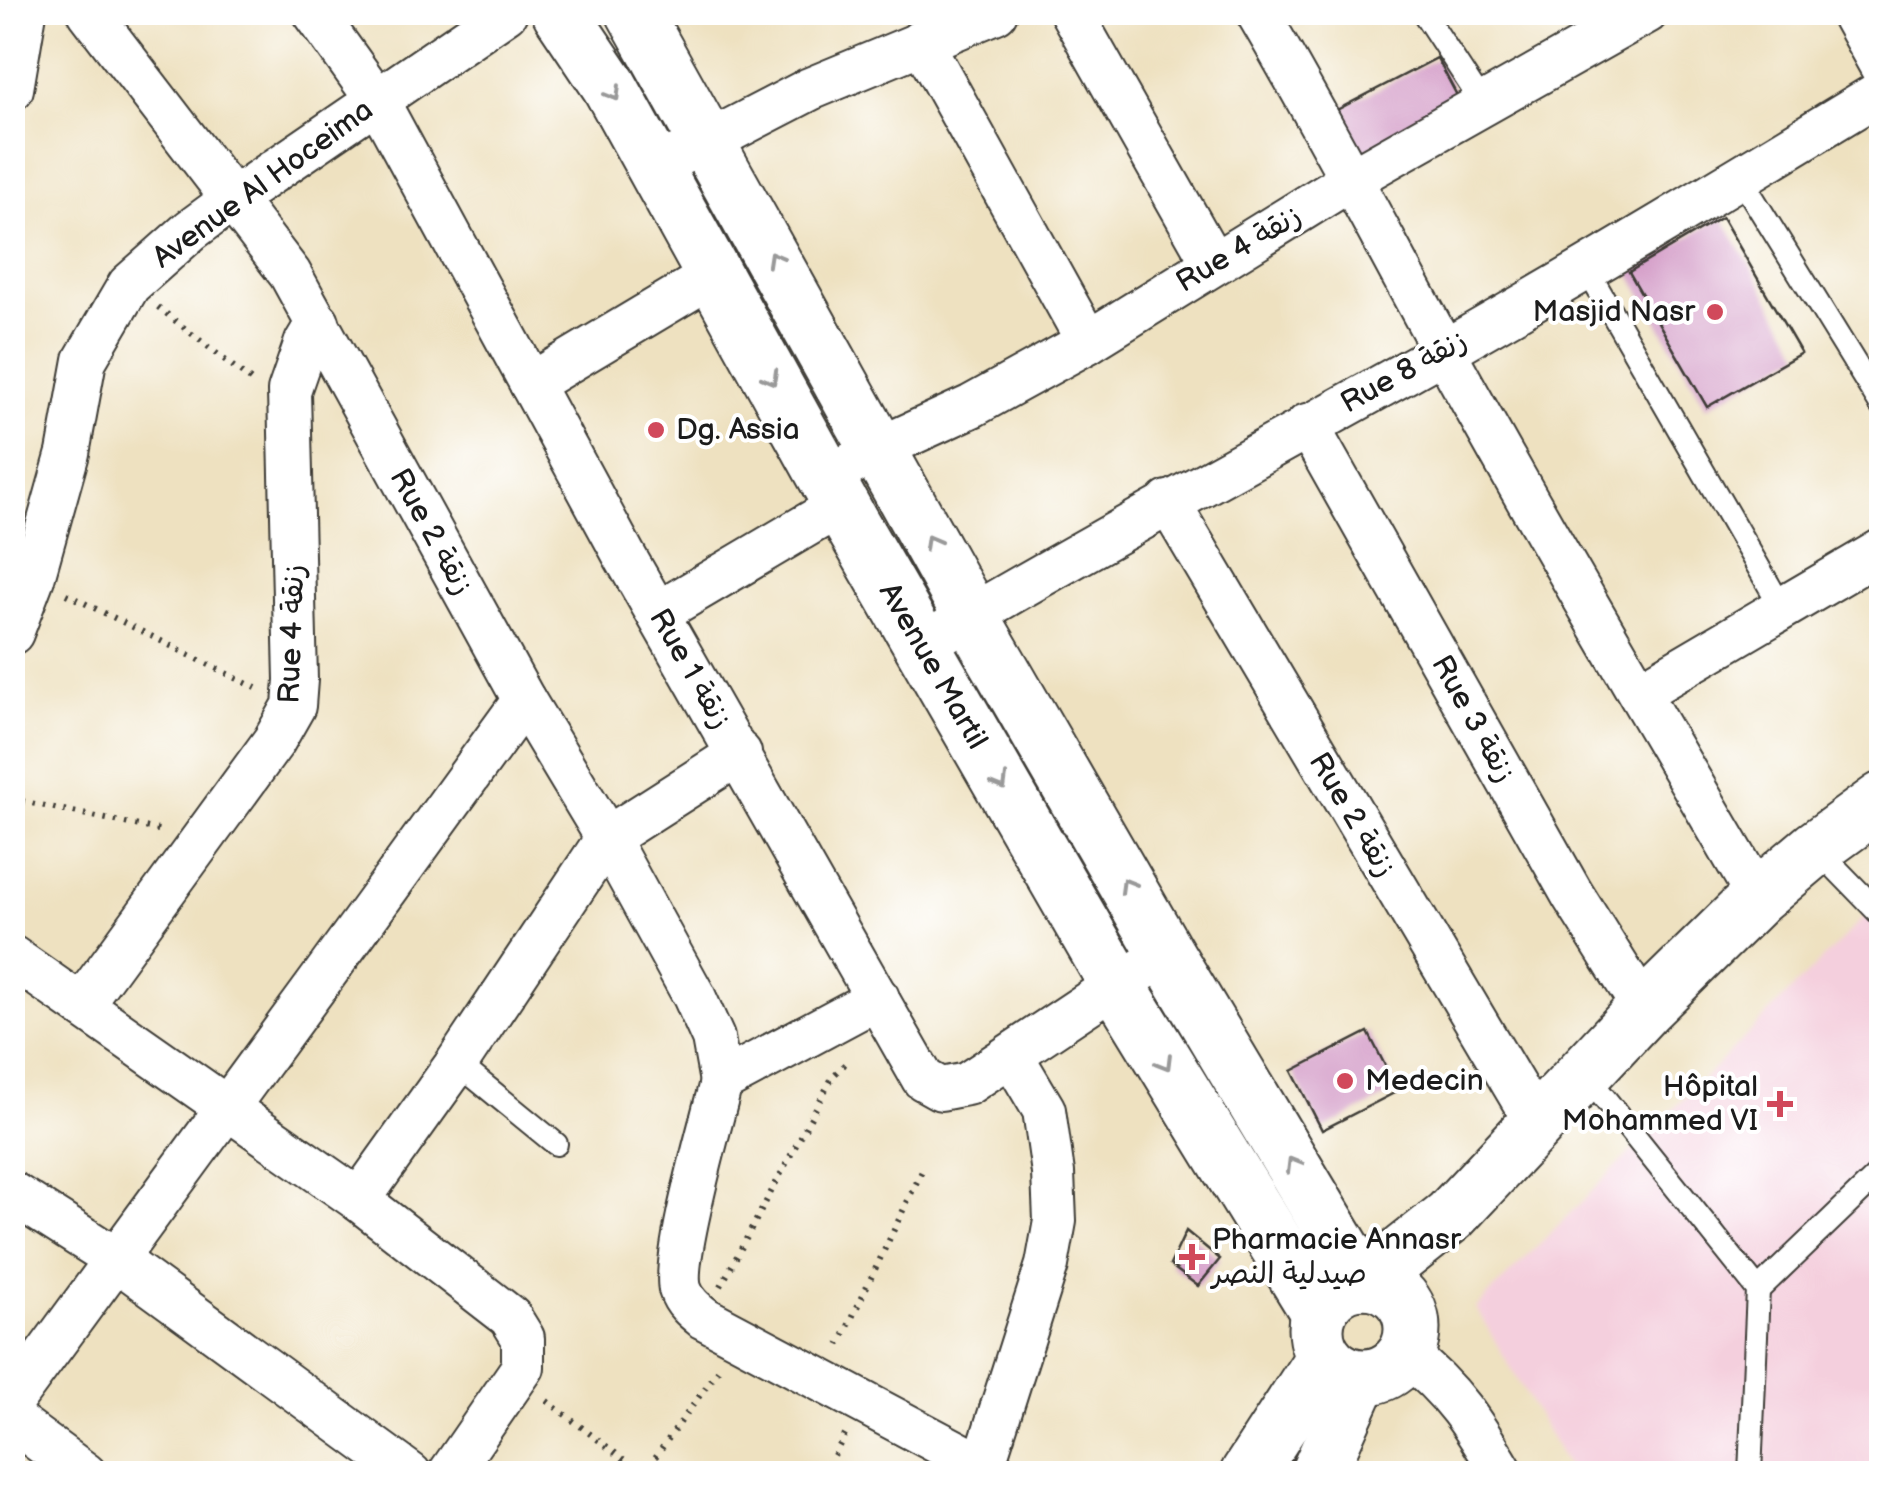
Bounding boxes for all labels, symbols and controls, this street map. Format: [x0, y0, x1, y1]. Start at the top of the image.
one-way arrow [602, 83, 621, 101]
street label: Avenue Al Hoceima [146, 92, 380, 276]
street label: Rue 4 زنقة [1170, 198, 1308, 300]
one-way arrow [766, 251, 786, 269]
place label: Masjid Nasr [1533, 294, 1696, 330]
marker: Masjid Nasr [1704, 301, 1726, 323]
street label: Rue 8 زنقة [1335, 323, 1473, 421]
one-way arrow [759, 368, 779, 386]
place label: Dg. Assia [676, 412, 800, 448]
marker: Dg. Assia [645, 419, 667, 441]
street label: Rue 2 زنقة [382, 463, 480, 601]
one-way arrow [924, 535, 944, 553]
street label: Rue 4 زنقة [272, 564, 312, 704]
street label: Avenue Martil [871, 577, 995, 755]
street label: Rue 1 زنقة [641, 602, 739, 736]
street label: Rue 3 زنقة [1423, 649, 1523, 789]
street label: Rue 2 زنقة [1301, 746, 1403, 884]
one-way arrow [989, 772, 1008, 790]
one-way arrow [1120, 878, 1139, 896]
one-way arrow [1153, 1052, 1172, 1070]
place label: Medecin [1365, 1063, 1484, 1099]
place label: Hôpital Mohammed VI [1562, 1069, 1758, 1139]
marker: Medecin [1334, 1070, 1356, 1092]
marker: Hôpital Mohammed VI [1767, 1091, 1793, 1117]
one-way arrow [1286, 1157, 1305, 1175]
place label: Pharmacie Annasr صيدلية النصر [1209, 1222, 1462, 1292]
marker: Pharmacie Annasr صيدلية النصر [1181, 1246, 1203, 1268]

